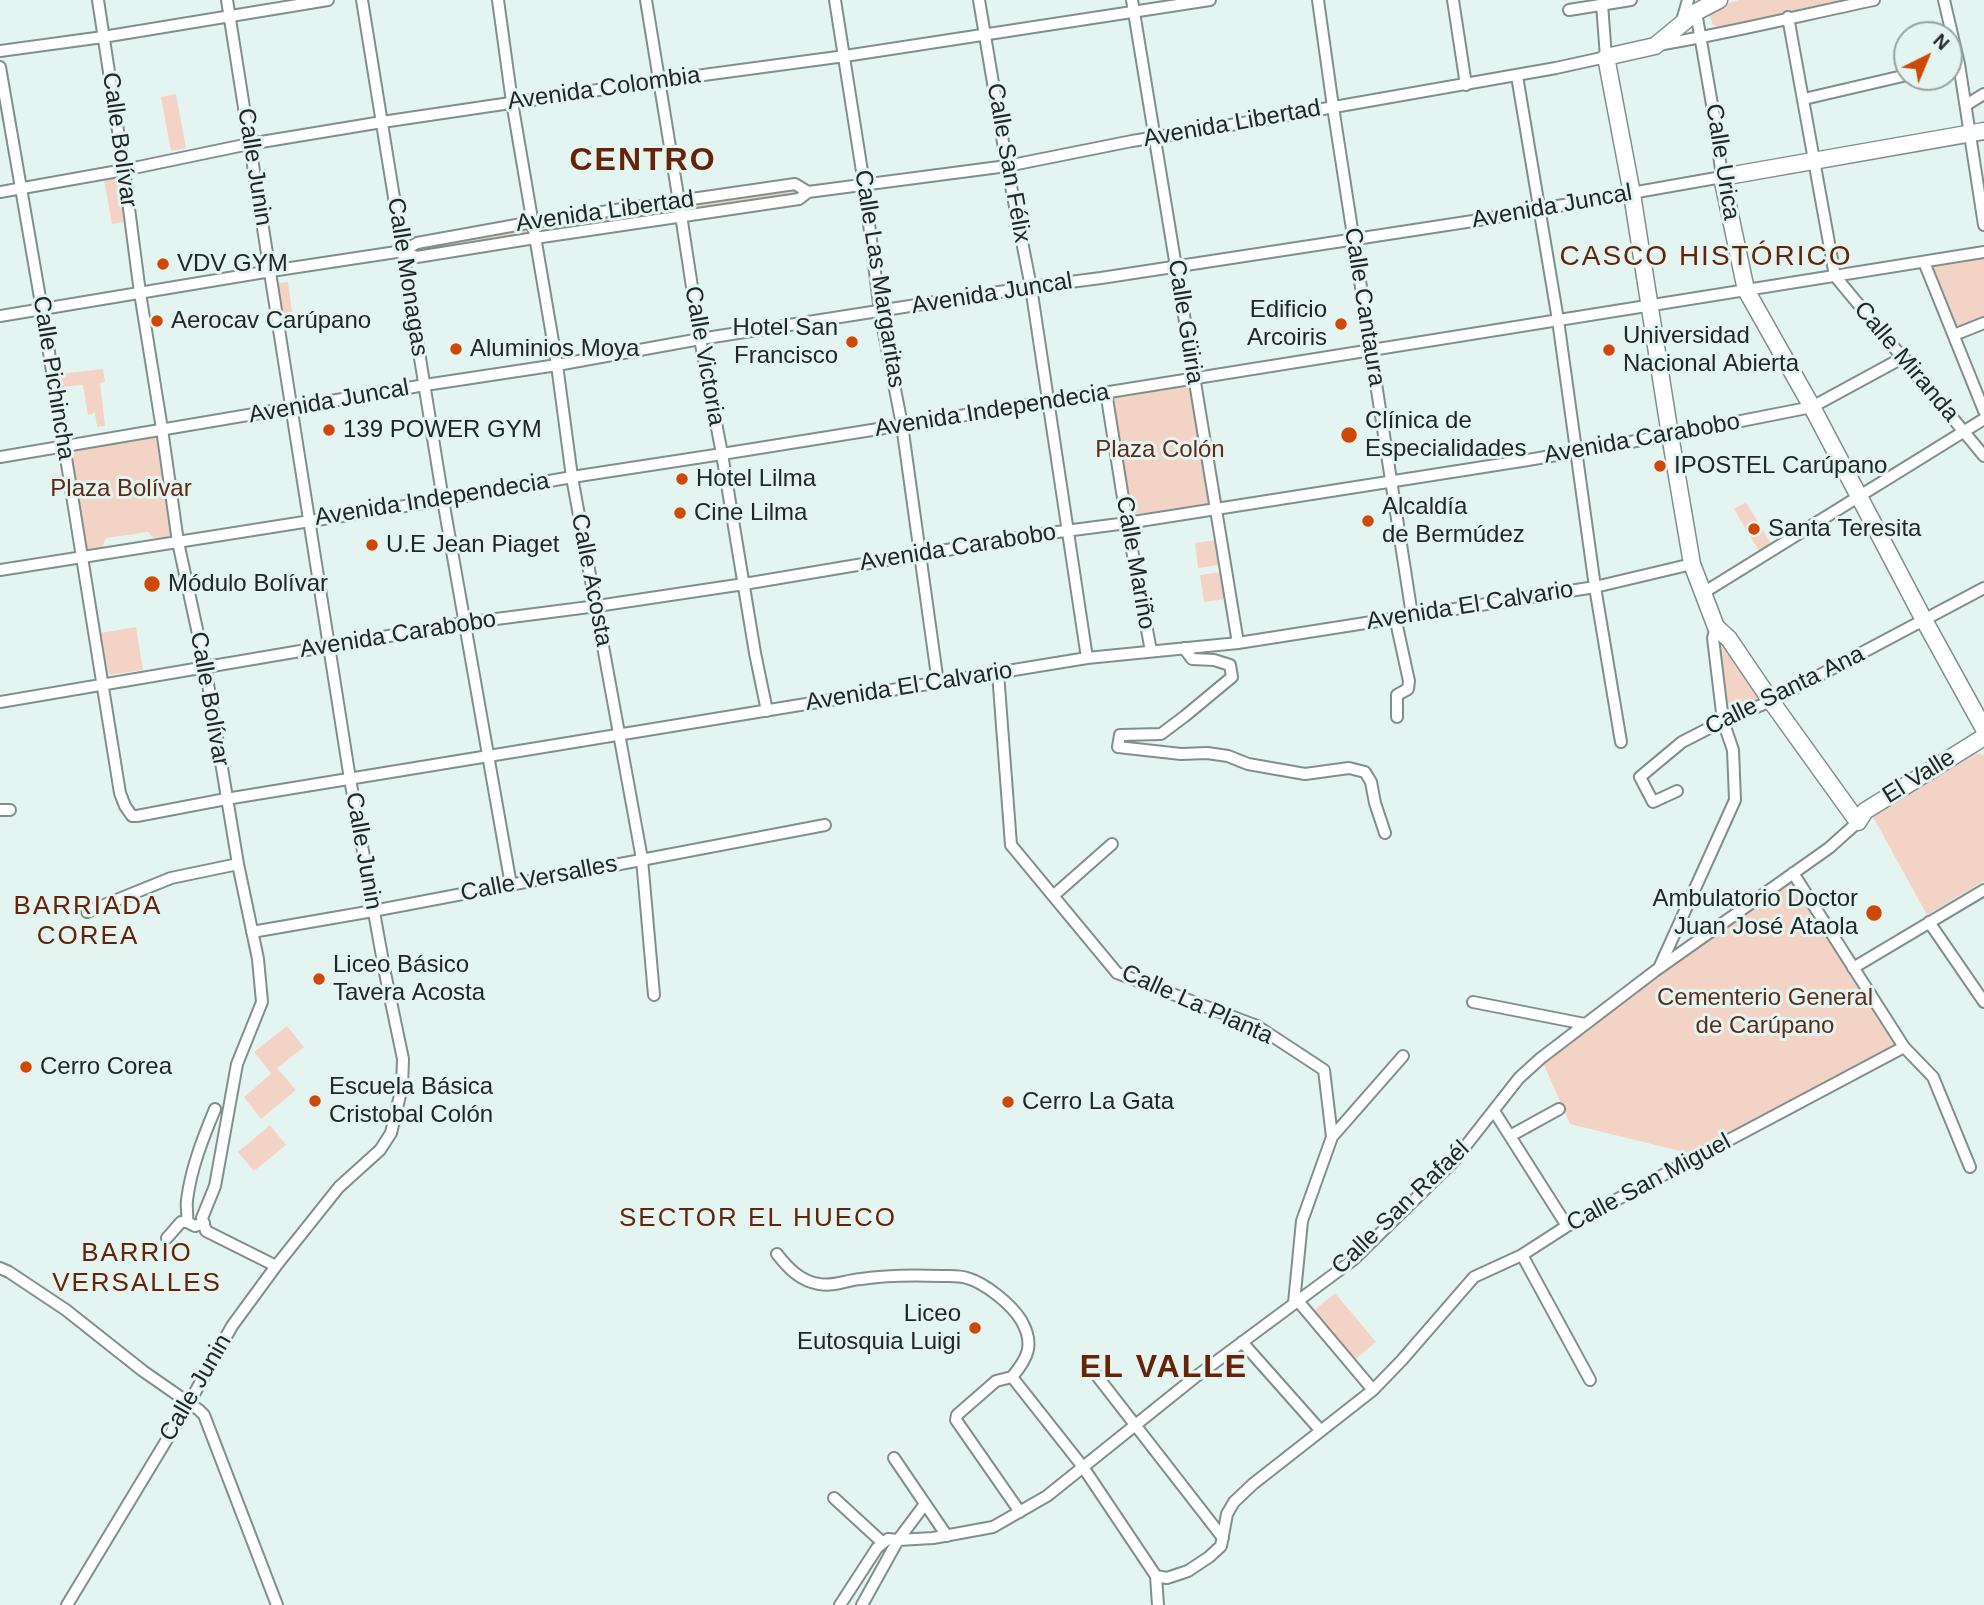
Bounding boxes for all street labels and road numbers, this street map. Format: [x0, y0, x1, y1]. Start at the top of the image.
street label: Avenida Colombia [506, 61, 702, 117]
street label: Calle Bolívar [95, 71, 143, 209]
street label: Calle San Félix [980, 81, 1036, 245]
street label: Avenida Libertad [1141, 94, 1323, 154]
street label: Calle Urica [1699, 102, 1745, 222]
street label: Calle Junin [230, 106, 278, 228]
street label: Calle Las Margaritas [848, 168, 910, 390]
street label: Avenida Juncal [1470, 179, 1634, 235]
street label: Avenida Libertad [514, 185, 696, 239]
street label: Calle Monagas [380, 196, 434, 358]
street label: Calle Cantaura [1337, 226, 1391, 388]
street label: Calle Güiria [1161, 258, 1209, 386]
street label: Avenida Juncal [910, 267, 1074, 321]
street label: Calle Victoria [678, 284, 730, 428]
street label: Calle Pichincha [26, 294, 80, 462]
street label: Calle Miranda [1847, 296, 1965, 428]
street label: Avenida Juncal [247, 374, 411, 430]
street label: Avenida Independecia [873, 378, 1111, 444]
street label: Avenida Carabobo [1542, 408, 1742, 470]
street label: Avenida Independecia [313, 467, 551, 533]
street label: Calle Mariño [1109, 494, 1161, 632]
street label: Calle Acosta [564, 511, 618, 649]
street label: Avenida Carabobo [858, 518, 1058, 578]
street label: Avenida El Calvario [1365, 575, 1575, 637]
street label: Avenida Carabobo [298, 605, 498, 665]
street label: Calle Bolívar [183, 630, 235, 768]
street label: Calle Santa Ana [1701, 640, 1869, 742]
street label: Avenida El Calvario [804, 656, 1014, 718]
street label: El Valle [1878, 744, 1960, 810]
street label: Calle Junin [339, 790, 387, 912]
street label: Calle Versalles [458, 850, 620, 908]
street label: Calle La Planta [1117, 959, 1277, 1051]
street label: Calle San Miguel [1562, 1128, 1736, 1238]
street label: Calle San Rafaél [1326, 1135, 1476, 1281]
street label: Calle Junin [154, 1329, 238, 1447]

